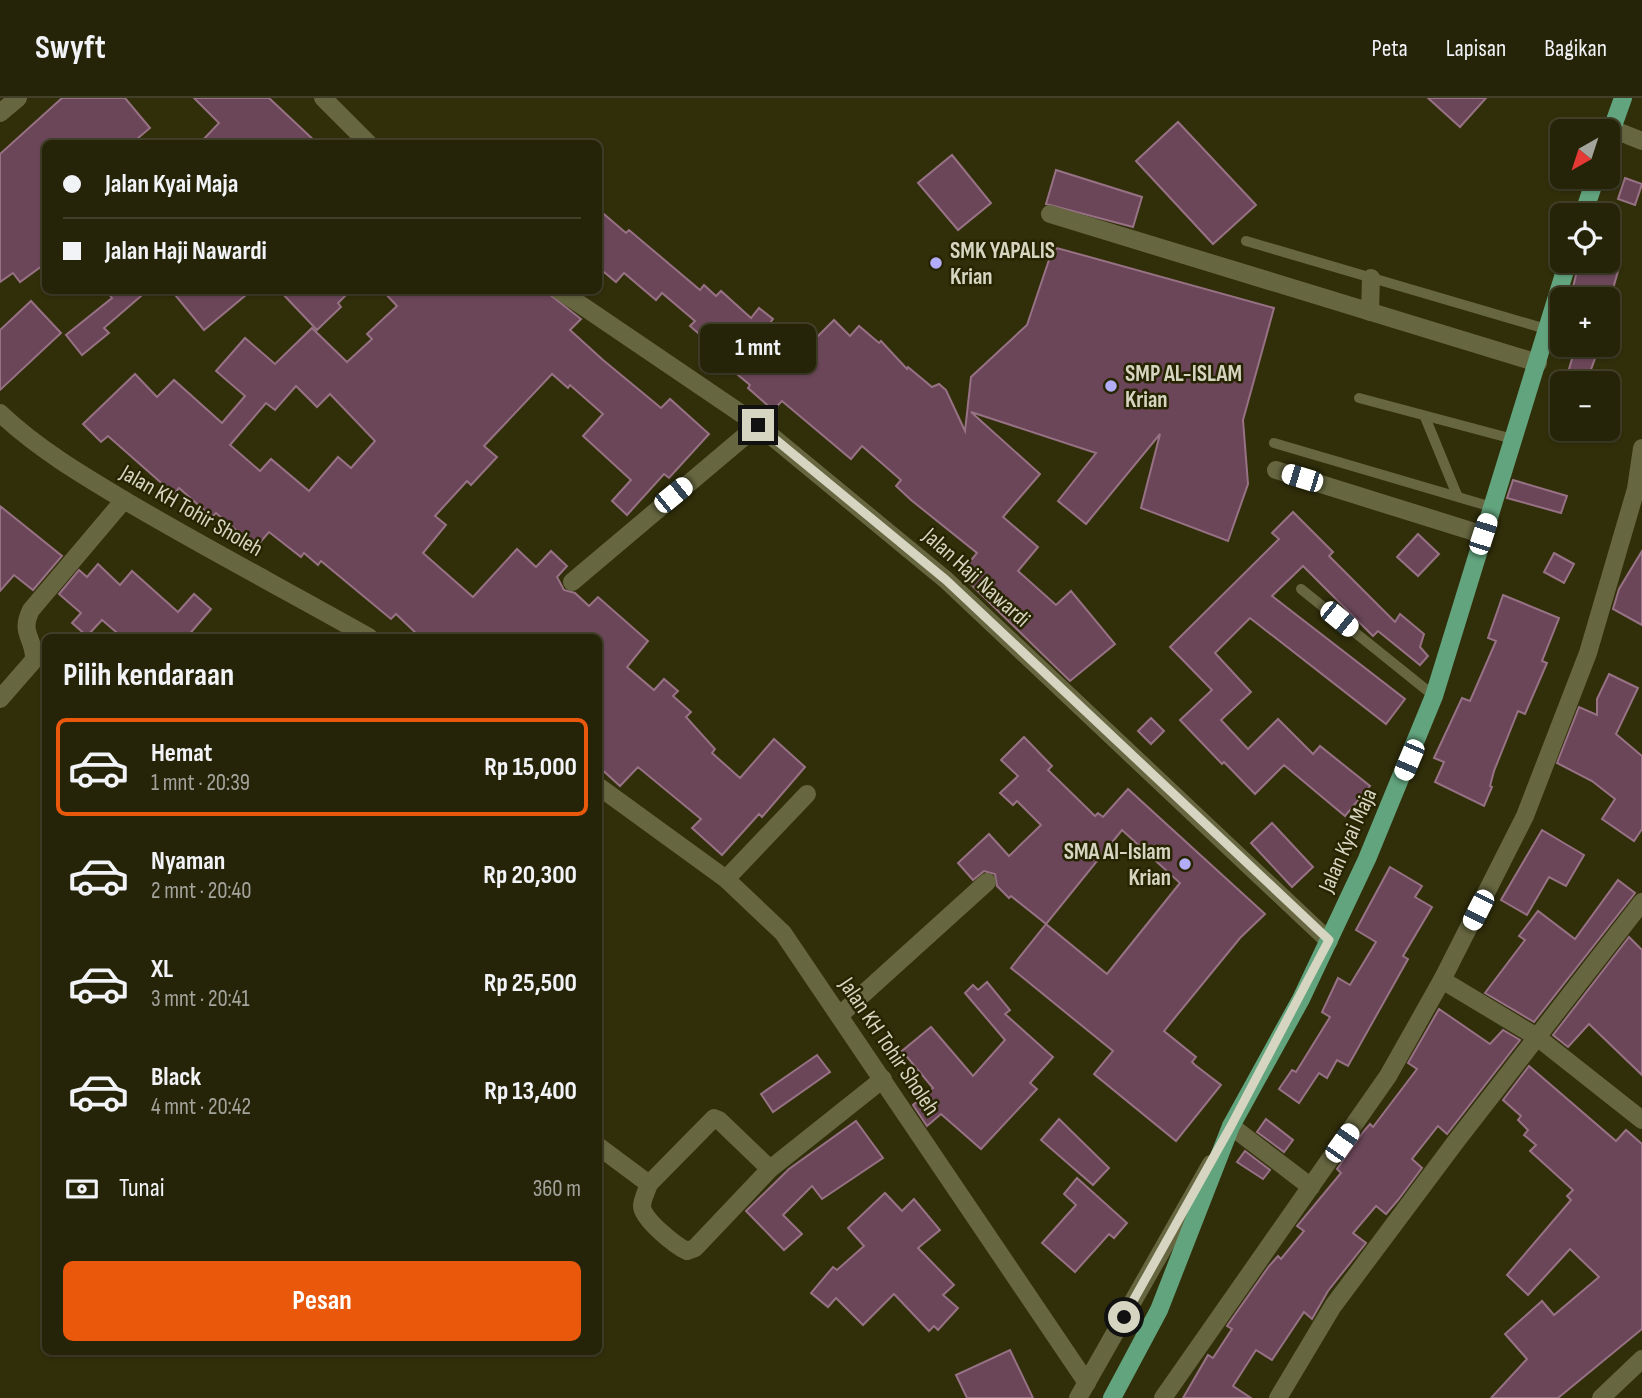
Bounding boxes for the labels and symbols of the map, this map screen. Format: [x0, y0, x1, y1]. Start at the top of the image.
north arrow [1550, 119, 1620, 189]
place label: SMK YAPALIS Krian [950, 237, 1055, 291]
marker: SMK YAPALIS Krian [928, 255, 944, 271]
callout: 1 mnt [700, 324, 816, 372]
place label: SMP AL-ISLAM Krian [1125, 360, 1242, 414]
marker: SMP AL-ISLAM Krian [1103, 378, 1119, 394]
route end [742, 409, 774, 441]
street label: Jalan KH Tohir Sholeh [114, 458, 268, 563]
car [1279, 462, 1326, 494]
car [651, 474, 696, 516]
car [1467, 511, 1500, 557]
street label: Jalan Haji Nawardi [916, 522, 1036, 633]
car [1317, 598, 1362, 640]
car [1392, 737, 1427, 783]
street label: Jalan Kyai Maja [1312, 784, 1383, 898]
place label: SMA Al-Islam Krian [1064, 838, 1171, 892]
marker: SMA Al-Islam Krian [1177, 856, 1193, 872]
car [1460, 887, 1497, 933]
street label: Jalan KH Tohir Sholeh [832, 971, 946, 1121]
car [1322, 1120, 1363, 1166]
route start [1108, 1301, 1140, 1333]

